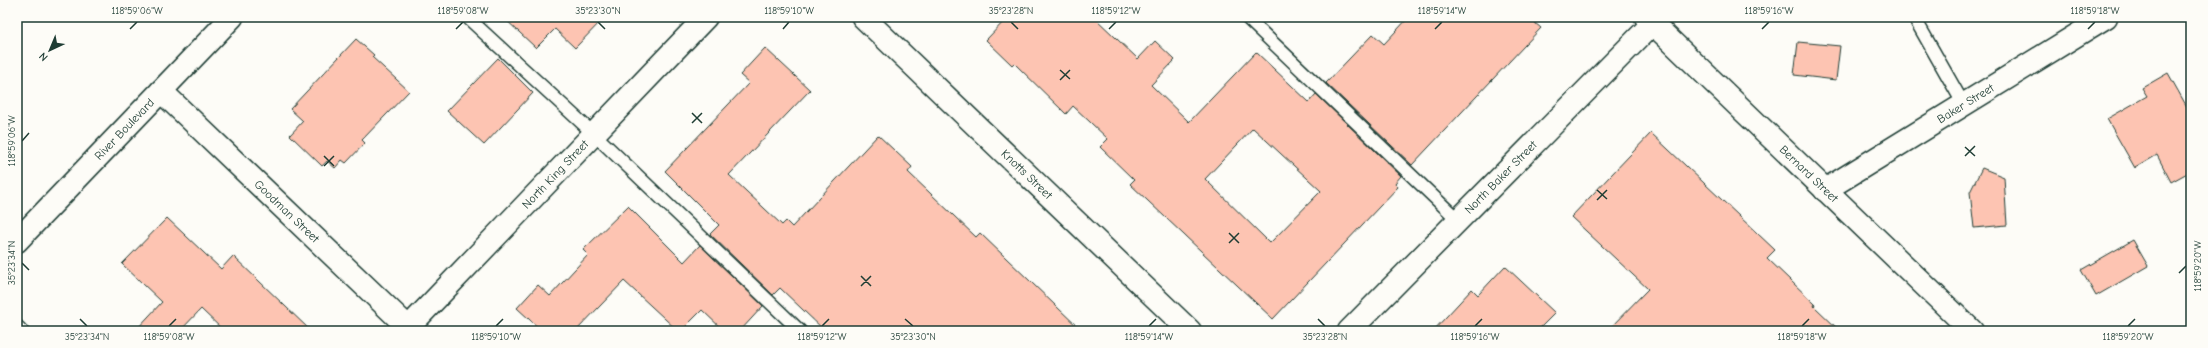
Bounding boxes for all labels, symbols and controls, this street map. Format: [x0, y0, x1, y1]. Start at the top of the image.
text: 118°59'06"W [111, 5, 163, 17]
text: 118°59'08"W [438, 5, 489, 17]
text: 35°23'30"N [575, 5, 621, 17]
text: 118°59'10"W [764, 5, 814, 17]
text: 35°23'28"N [989, 5, 1033, 17]
text: 118°59'12"W [1092, 5, 1141, 17]
text: 118°59'14"W [1418, 5, 1467, 17]
text: 118°59'16"W [1744, 5, 1794, 17]
text: 118°59'18"W [2071, 5, 2120, 17]
north arrow [30, 30, 70, 70]
text: N [36, 50, 51, 64]
street label: Baker Street [1935, 80, 1997, 126]
street label: River Boulevard [92, 96, 157, 163]
text: 118°59'06"W [6, 115, 18, 167]
street label: North King Street [519, 137, 592, 211]
street label: North Baker Street [1462, 137, 1540, 217]
street label: Bernard Street [1777, 142, 1841, 206]
street label: Knotts Street [998, 146, 1056, 202]
street label: Goodman Street [251, 177, 323, 246]
text: 118°59'20"W [2192, 240, 2204, 291]
text: 35°23'34"N [6, 241, 18, 285]
text: 35°23'34"N [65, 331, 109, 343]
text: 118°59'08"W [144, 331, 195, 343]
text: 118°59'10"W [471, 331, 521, 343]
text: 118°59'12"W [798, 331, 847, 343]
text: 35°23'30"N [890, 331, 936, 343]
text: 118°59'14"W [1125, 331, 1174, 343]
text: 35°23'28"N [1303, 331, 1347, 343]
text: 118°59'16"W [1450, 331, 1500, 343]
text: 118°59'18"W [1778, 331, 1827, 343]
text: 118°59'20"W [2103, 331, 2154, 343]

